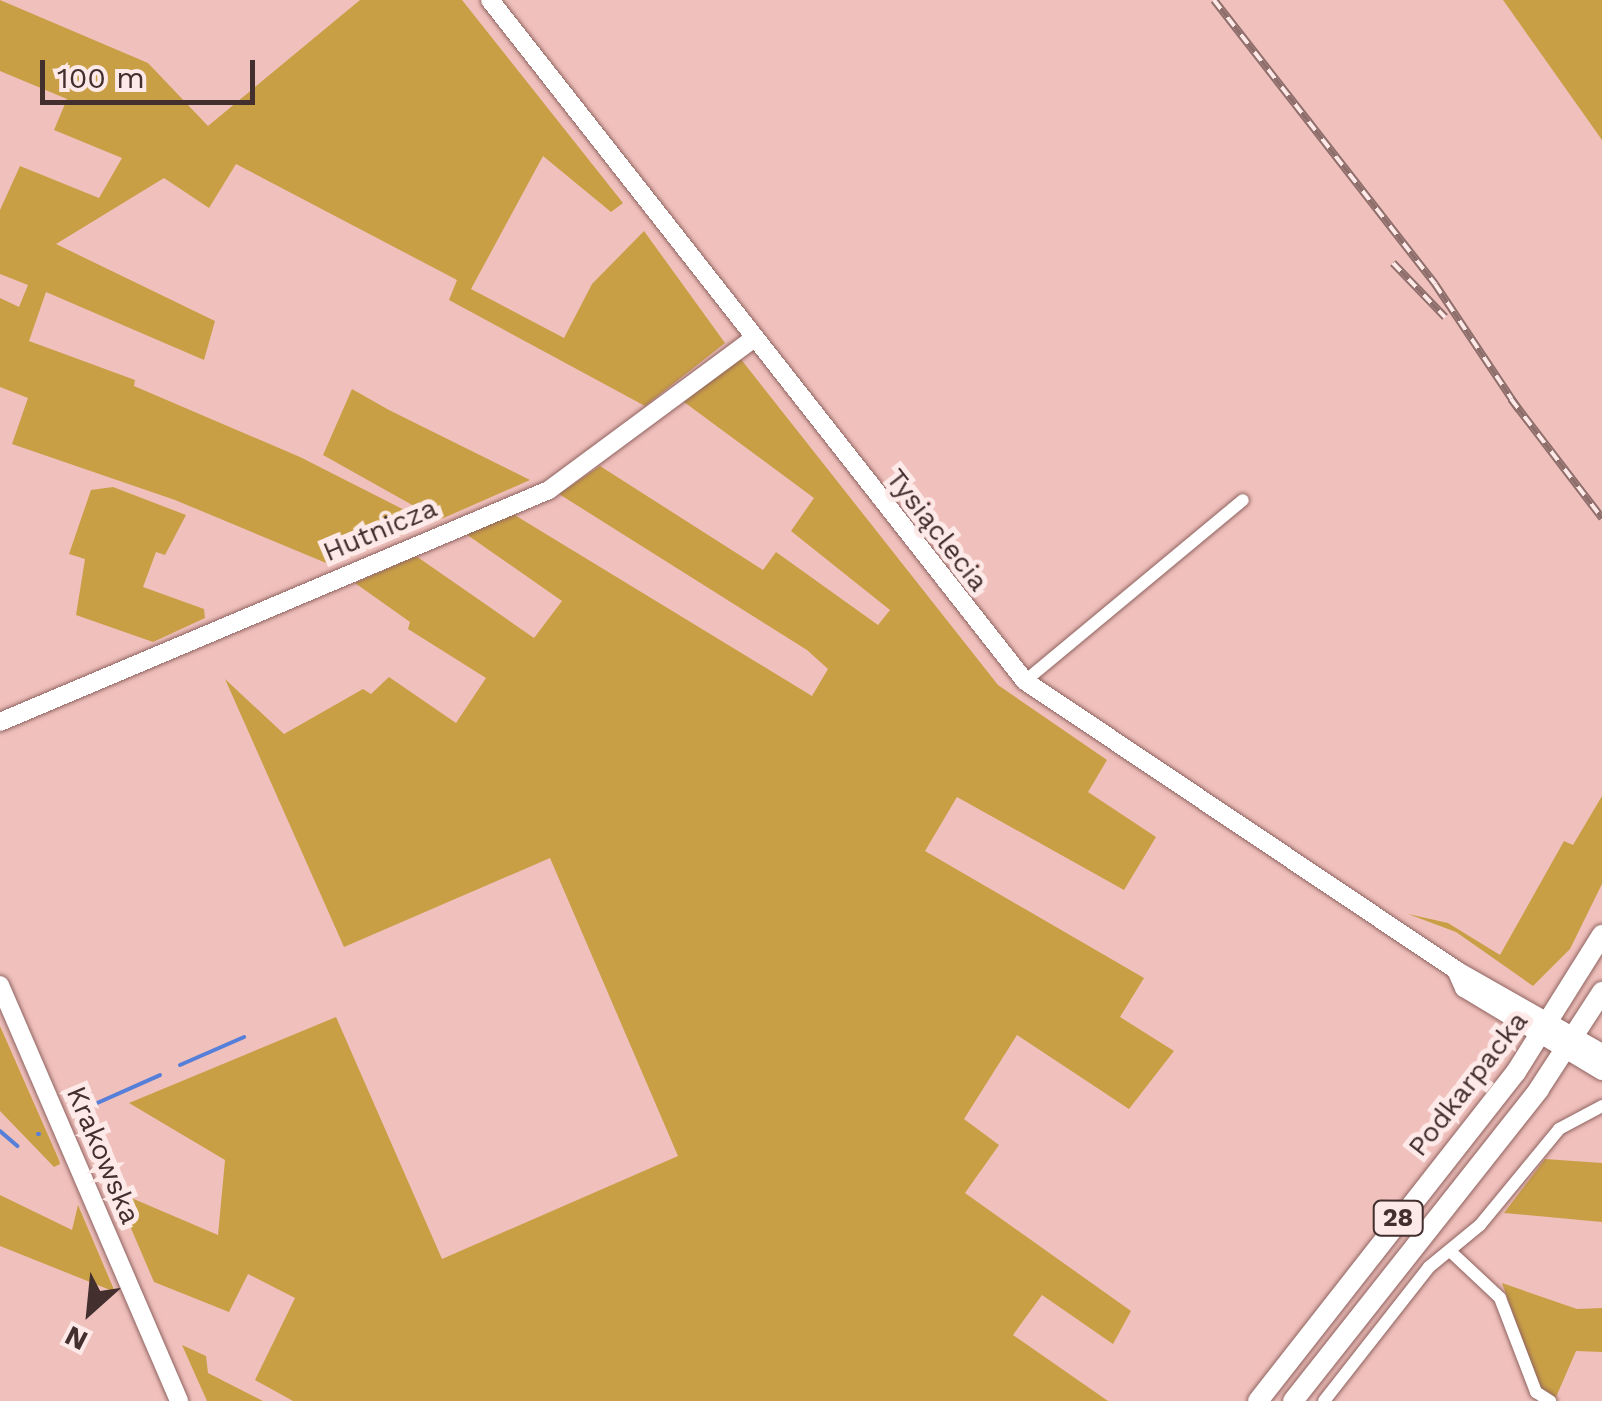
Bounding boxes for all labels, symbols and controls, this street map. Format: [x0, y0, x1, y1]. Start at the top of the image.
scale bar [45, 40, 260, 102]
text: 100 m [57, 60, 145, 95]
street label: Tysiąclecia [879, 462, 995, 598]
street label: Hutnicza [318, 491, 442, 569]
street label: Podkarpacka [1401, 1005, 1535, 1163]
street label: Krakowska [59, 1081, 147, 1229]
road number: 28 [1370, 1198, 1426, 1238]
north arrow [40, 1261, 140, 1361]
text: N [59, 1319, 93, 1358]

